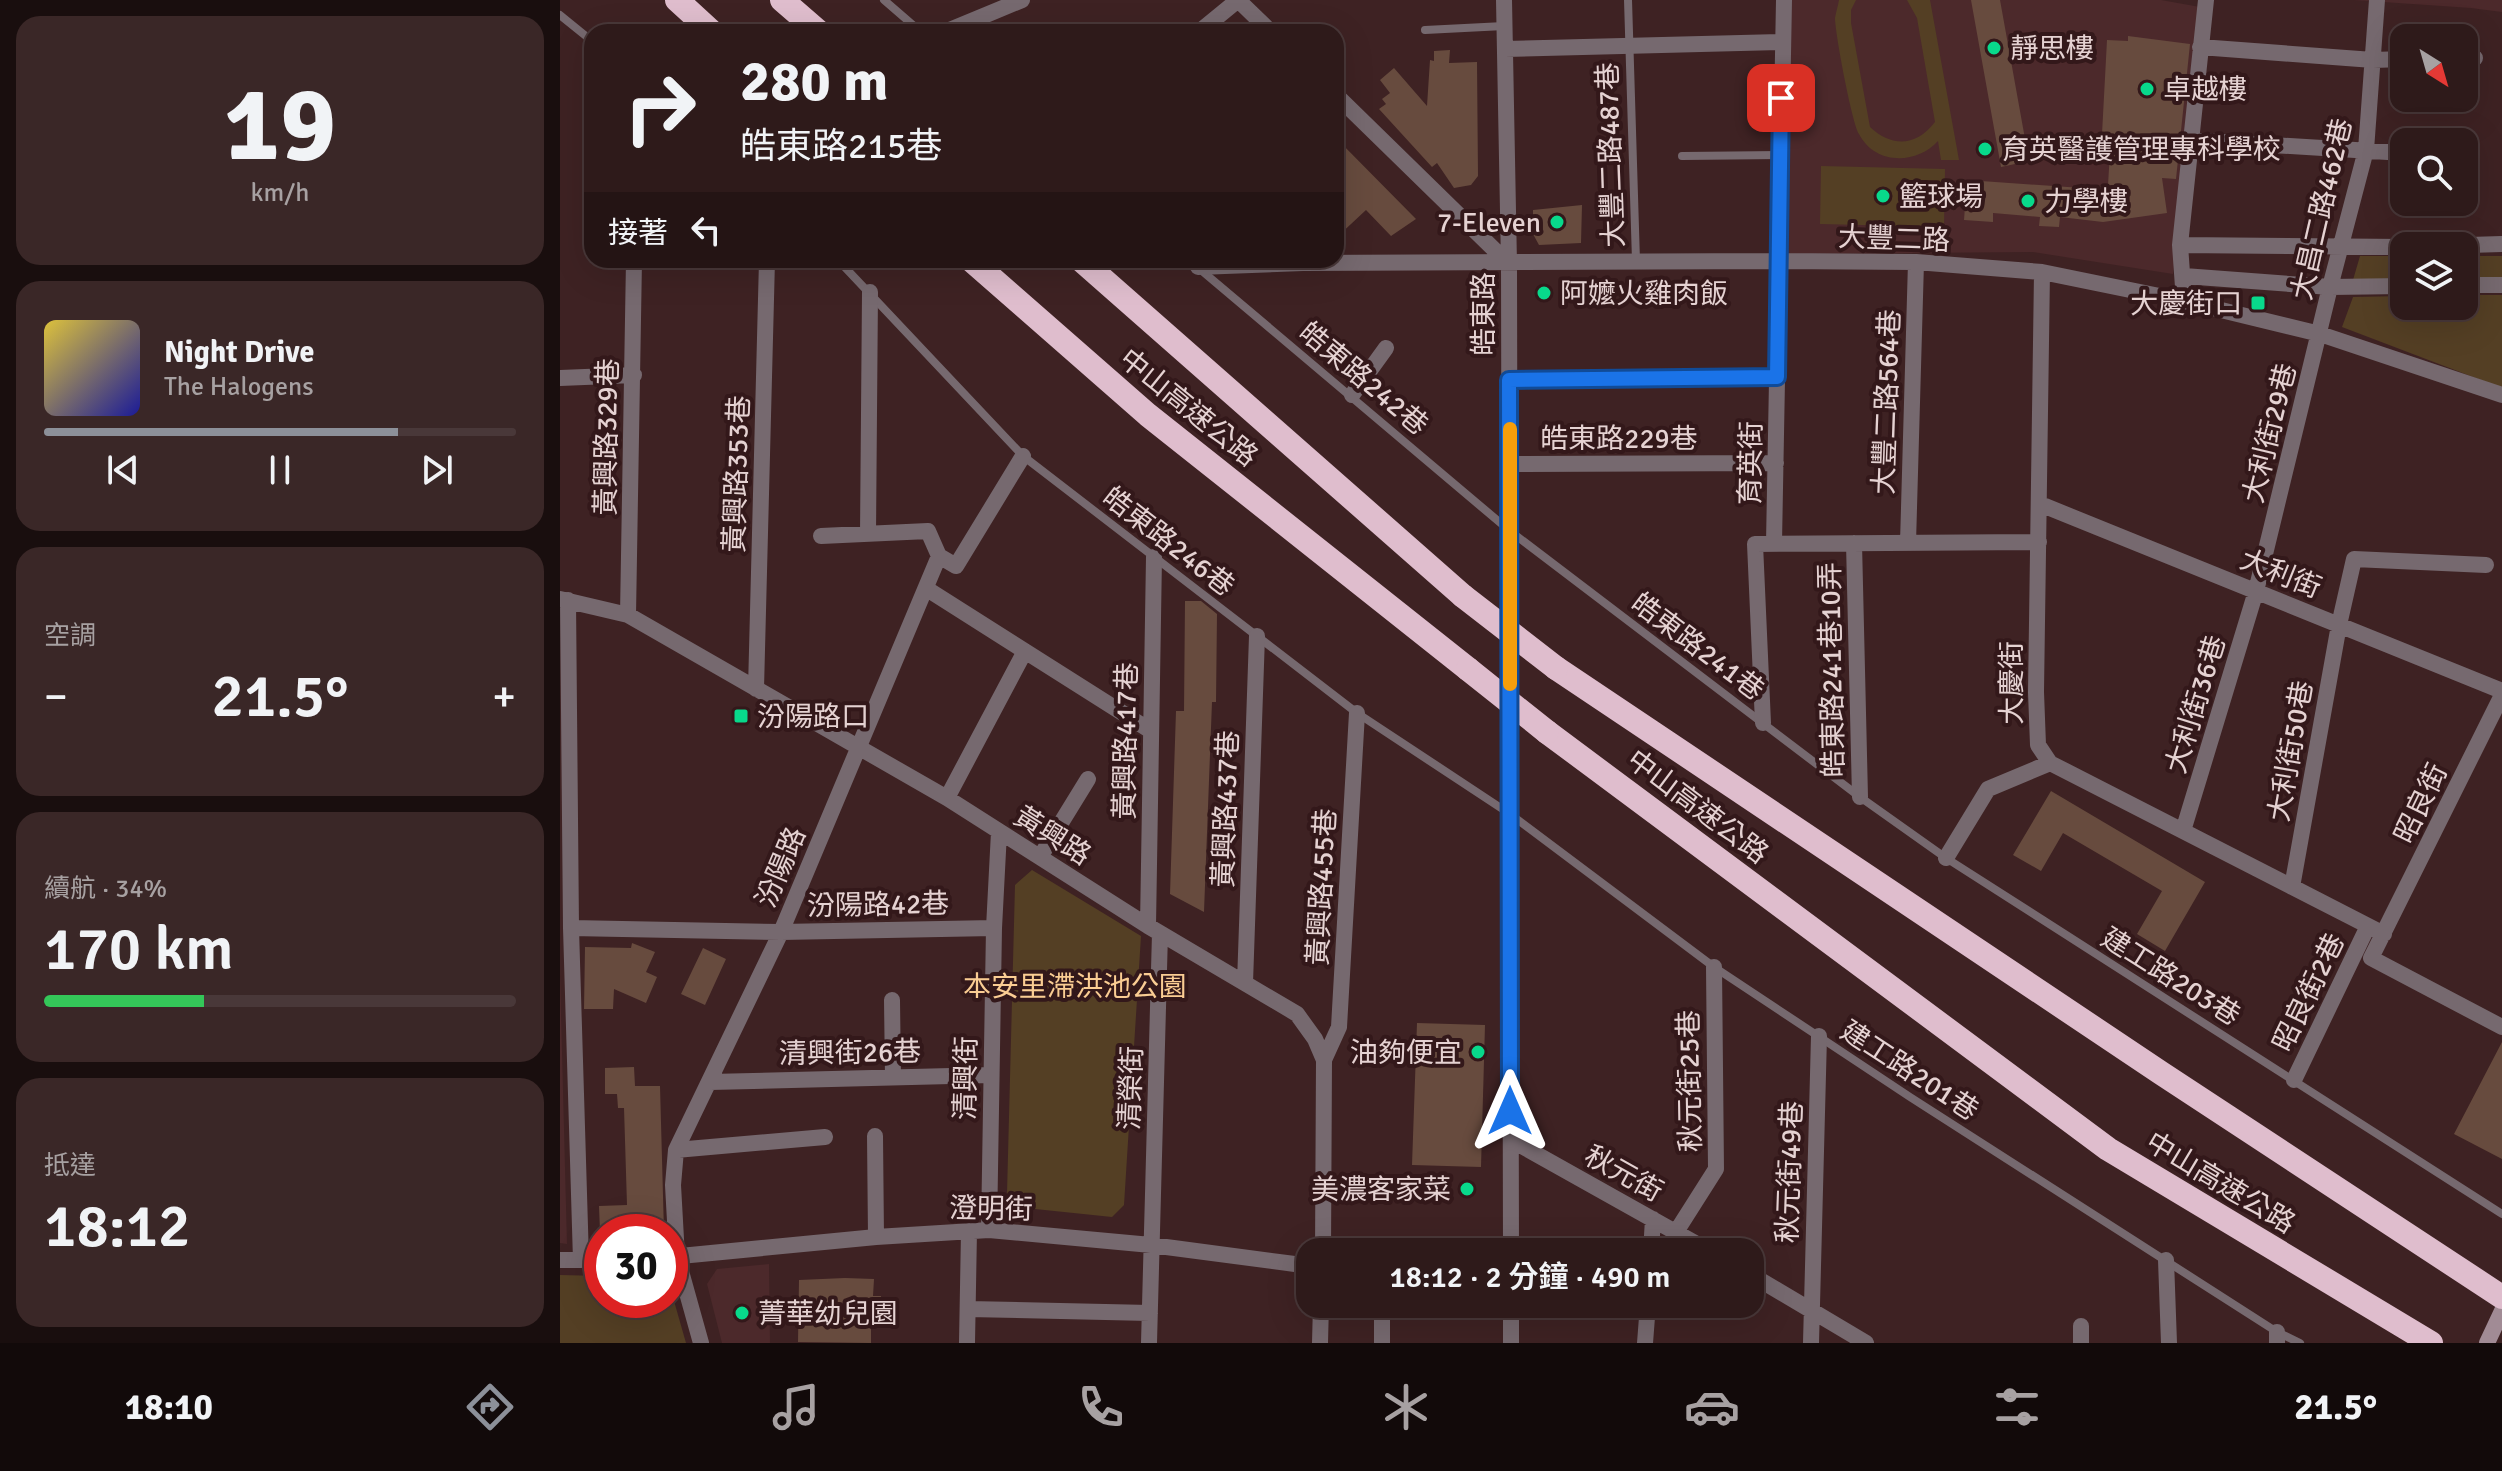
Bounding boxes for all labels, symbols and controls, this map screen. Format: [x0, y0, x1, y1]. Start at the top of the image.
north arrow [2390, 24, 2478, 112]
map controls [2390, 24, 2478, 320]
place label: 靜思樓 [2010, 32, 2094, 66]
marker: 靜思樓 [1985, 39, 2003, 57]
text: 280 m [740, 47, 888, 116]
icon: right [608, 56, 712, 160]
text: 19 [224, 61, 336, 189]
street label: 大豐二路487巷 [1591, 62, 1631, 248]
pin [1747, 64, 1815, 132]
place label: 卓越樓 [2163, 73, 2247, 107]
icon: arrive [1759, 76, 1803, 120]
marker: 卓越樓 [2138, 80, 2156, 98]
street label: 大昌二路462巷 [2285, 115, 2359, 303]
text: 皓東路215巷 [740, 124, 942, 169]
button: search [2390, 128, 2478, 216]
place label: 育英醫護管理專科學校 [2001, 133, 2281, 167]
marker: 育英醫護管理專科學校 [1976, 140, 1994, 158]
text: km/h [251, 177, 309, 209]
place label: 籃球場 [1899, 180, 1983, 214]
place label: 力學樓 [2044, 185, 2128, 219]
marker: 籃球場 [1874, 187, 1892, 205]
marker: 力學樓 [2019, 192, 2037, 210]
place label: 7-Eleven [1437, 206, 1541, 240]
icon: left [684, 208, 728, 252]
marker: 7-Eleven [1548, 213, 1566, 231]
text: 接著 [608, 215, 668, 252]
street label: 大豐二路 [1837, 220, 1951, 258]
button: layers [2390, 232, 2478, 320]
street label: 皓東路 [1467, 272, 1501, 356]
place label: 阿嬤火雞肉飯 [1560, 277, 1728, 311]
marker: 阿嬤火雞肉飯 [1535, 284, 1553, 302]
place label: 大慶街口 [2130, 287, 2242, 321]
marker: 大慶街口 [2249, 294, 2267, 312]
street label: 大豐二路564巷 [1867, 309, 1907, 495]
street label: 皓東路242巷 [1292, 315, 1435, 442]
text: Night Drive [164, 334, 314, 371]
street label: 中山高速公路 [1112, 342, 1264, 474]
street label: 黃興路329巷 [589, 358, 625, 516]
street label: 大利街29巷 [2236, 360, 2304, 506]
text: The Halogens [164, 371, 314, 403]
street label: 黃興路353巷 [717, 395, 757, 553]
street label: 育英街 [1733, 421, 1769, 505]
street label: 皓東路229巷 [1540, 422, 1698, 456]
icon: previous [101, 448, 145, 492]
icon: pause [258, 448, 302, 492]
icon: next [415, 448, 459, 492]
street label: 皓東路246巷 [1096, 480, 1241, 604]
street label: 大利街 [2235, 542, 2326, 605]
street label: 皓東路241巷10弄 [1813, 562, 1851, 778]
street label: 皓東路241巷 [1624, 586, 1770, 708]
text: 空調 [44, 620, 96, 652]
street label: 大利街36巷 [2159, 631, 2233, 777]
street label: 大慶街 [1995, 641, 2029, 725]
text: 21.5° [212, 660, 348, 734]
street label: 黃興路417巷 [1108, 662, 1144, 820]
text: − [44, 670, 68, 724]
text: + [492, 670, 516, 724]
street label: 大利街50巷 [2262, 678, 2320, 824]
place label: 汾陽路口 [757, 700, 869, 734]
marker: 汾陽路口 [732, 707, 750, 725]
street label: 黃興路437巷 [1206, 730, 1246, 888]
street label: 中山高速公路 [1620, 743, 1775, 871]
street label: 昭良街 [2387, 758, 2455, 849]
street label: 黃興路 [1008, 799, 1097, 873]
street label: 黃興路455巷 [1301, 808, 1343, 967]
street label: 汾陽路 [749, 822, 813, 913]
text: 續航 · 34% [44, 873, 167, 905]
street label: 汾陽路42巷 [807, 887, 949, 923]
text: 170 km [44, 913, 233, 987]
street label: 建工路203巷 [2095, 921, 2246, 1033]
street label: 昭良街2巷 [2266, 928, 2352, 1057]
park label: 本安里滯洪池公園 [963, 970, 1187, 1004]
street label: 秋元街25巷 [1672, 1010, 1708, 1152]
street label: 建工路201巷 [1834, 1014, 1985, 1128]
street label: 清興街26巷 [779, 1035, 921, 1071]
street label: 清興街 [948, 1036, 984, 1120]
place label: 油夠便宜 [1350, 1036, 1462, 1070]
marker: 油夠便宜 [1469, 1043, 1487, 1061]
street label: 清榮街 [1113, 1045, 1149, 1131]
position arrow [1468, 1069, 1552, 1153]
street label: 秋元街49巷 [1771, 1100, 1809, 1244]
street label: 中山高速公路 [2140, 1125, 2301, 1241]
street label: 秋元街 [1579, 1139, 1668, 1209]
text: 抵達 [44, 1150, 96, 1182]
place label: 美濃客家菜 [1311, 1173, 1451, 1207]
marker: 美濃客家菜 [1458, 1180, 1476, 1198]
text: 18:12 [44, 1190, 191, 1264]
street label: 澄明街 [949, 1191, 1033, 1227]
speed limit sign: 30 [584, 1214, 688, 1318]
text: 18:12 · 2 分鐘 · 490 m [1390, 1259, 1670, 1296]
place label: 菁華幼兒園 [758, 1297, 898, 1331]
marker: 菁華幼兒園 [733, 1304, 751, 1322]
icon: directions [462, 1379, 518, 1435]
icon: music [768, 1379, 824, 1435]
icon: phone [1073, 1379, 1129, 1435]
icon: climate [1378, 1379, 1434, 1435]
icon: car [1684, 1379, 1740, 1435]
icon: filters [1989, 1379, 2045, 1435]
text: 18:10 [125, 1385, 213, 1430]
text: 21.5° [2294, 1385, 2377, 1430]

